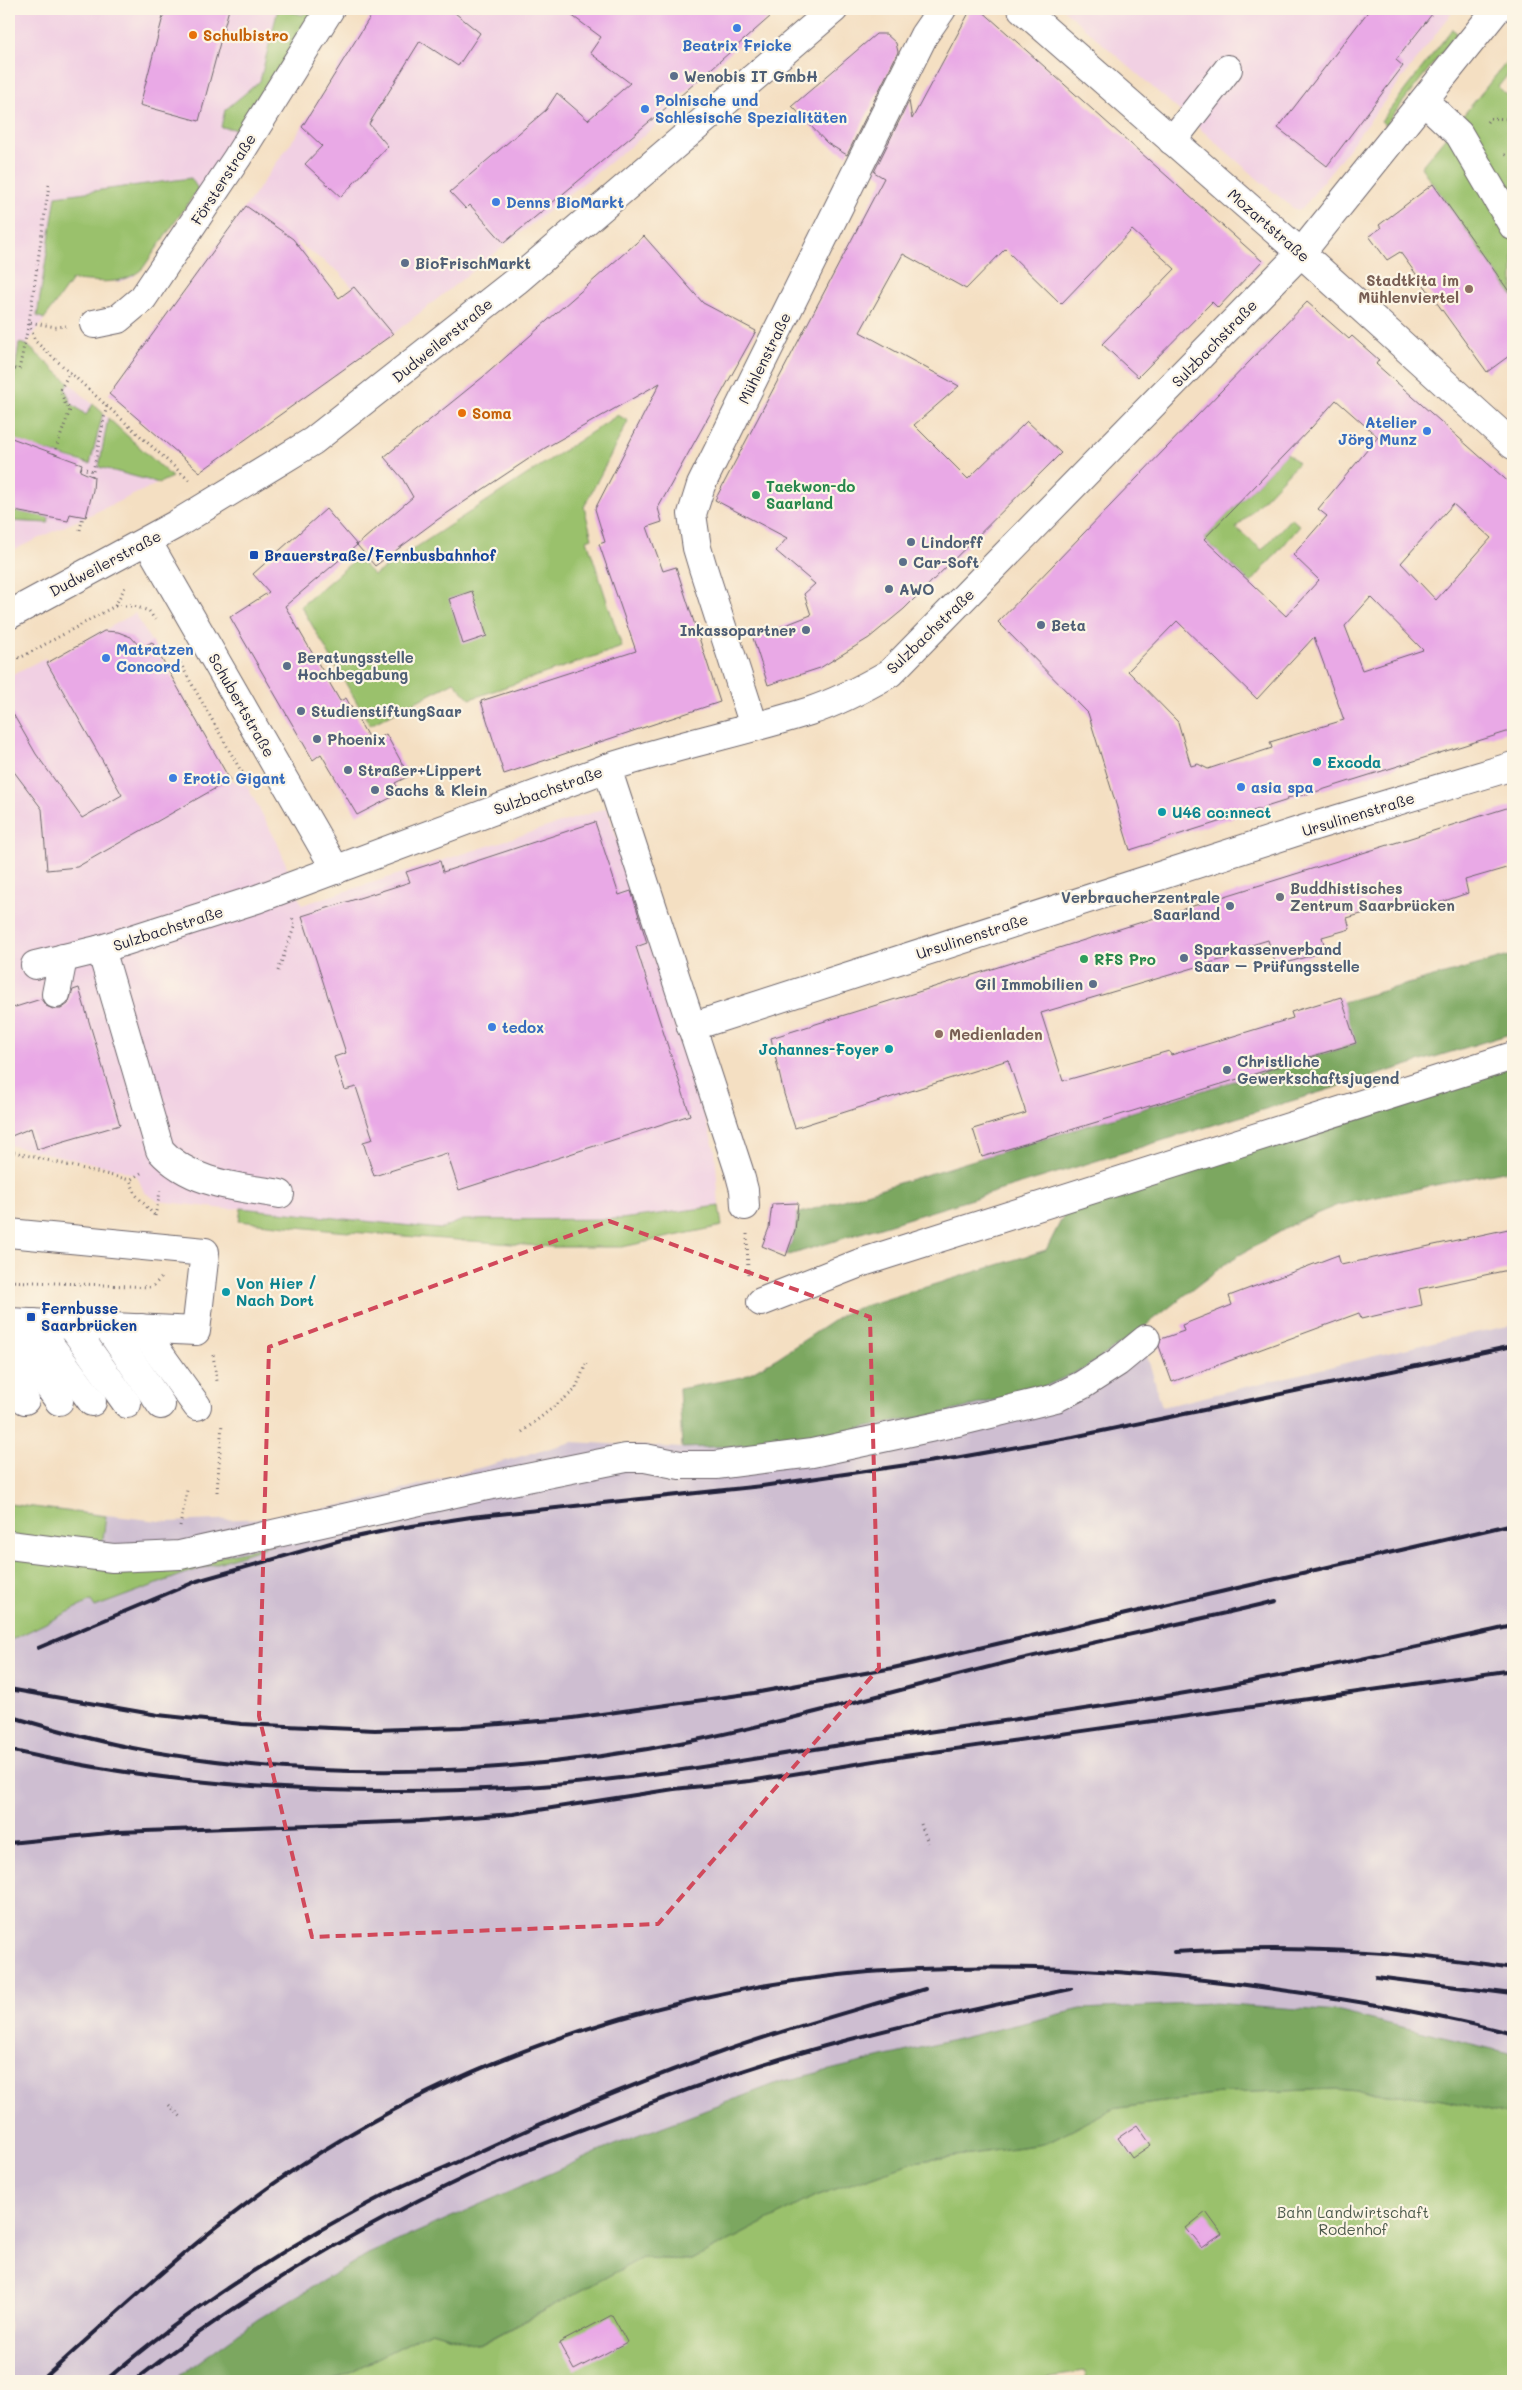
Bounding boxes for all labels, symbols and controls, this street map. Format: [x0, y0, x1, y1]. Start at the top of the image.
marker: Beatrix Fricke [731, 22, 743, 34]
place label: Schulbistro [203, 25, 288, 45]
marker: Schulbistro [187, 29, 199, 41]
place label: Beatrix Fricke [682, 35, 792, 55]
place label: Wenobis IT GmbH [684, 66, 818, 86]
marker: Wenobis IT GmbH [668, 70, 680, 82]
place label: Polnische und Schlesische Spezialitäten [655, 90, 847, 127]
marker: Polnische und Schlesische Spezialitäten [639, 103, 651, 115]
street label: Försterstraße [186, 129, 260, 229]
street label: Mozartstraße [1224, 184, 1314, 266]
place label: Denns BioMarkt [506, 192, 624, 212]
marker: Denns BioMarkt [490, 196, 502, 208]
place label: BioFrischMarkt [415, 253, 531, 273]
marker: BioFrischMarkt [399, 257, 411, 269]
place label: Stadtkita im Mühlenviertel [1358, 270, 1459, 307]
marker: Stadtkita im Mühlenviertel [1463, 283, 1475, 295]
street label: Dudweilerstraße [388, 293, 496, 387]
street label: Sulzbachstraße [1167, 295, 1261, 391]
street label: Mühlenstraße [733, 309, 795, 407]
place label: Soma [472, 403, 512, 423]
marker: Soma [456, 407, 468, 419]
place label: Atelier Jörg Munz [1338, 412, 1418, 449]
marker: Atelier Jörg Munz [1421, 425, 1433, 437]
place label: Taekwon-do Saarland [766, 476, 855, 513]
marker: Taekwon-do Saarland [750, 489, 762, 501]
street label: Dudweilerstraße [46, 525, 164, 601]
place label: Lindorff [921, 532, 983, 552]
marker: Lindorff [905, 536, 917, 548]
place label: Brauerstraße/Fernbusbahnhof [264, 545, 496, 565]
marker: Brauerstraße/Fernbusbahnhof [248, 549, 260, 561]
place label: Car-Soft [913, 552, 979, 572]
marker: Car-Soft [897, 556, 909, 568]
place label: AWO [899, 579, 934, 599]
marker: AWO [883, 583, 895, 595]
street label: Sulzbachstraße [882, 584, 978, 678]
place label: Beta [1051, 615, 1086, 635]
marker: Beta [1035, 619, 1047, 631]
place label: Inkassopartner [680, 620, 796, 640]
marker: Inkassopartner [800, 624, 812, 636]
place label: Matratzen Concord [116, 639, 194, 676]
place label: Beratungsstelle Hochbegabung [297, 647, 414, 684]
street label: Schubertstraße [204, 650, 280, 760]
marker: Matratzen Concord [100, 652, 112, 664]
marker: Beratungsstelle Hochbegabung [281, 660, 293, 672]
place label: StudienstiftungSaar [311, 701, 462, 721]
marker: StudienstiftungSaar [295, 705, 307, 717]
place label: Phoenix [327, 729, 386, 749]
marker: Phoenix [311, 733, 323, 745]
place label: Excoda [1327, 752, 1381, 772]
marker: Excoda [1311, 756, 1323, 768]
place label: Straßer+Lippert [358, 760, 482, 780]
street label: Sulzbachstraße [491, 761, 605, 819]
marker: Straßer+Lippert [342, 764, 354, 776]
place label: Erotic Gigant [183, 768, 286, 788]
marker: Erotic Gigant [167, 772, 179, 784]
place label: asia spa [1251, 777, 1314, 797]
place label: Sachs & Klein [385, 780, 487, 800]
marker: asia spa [1235, 781, 1247, 793]
marker: Sachs & Klein [369, 784, 381, 796]
street label: Ursulinenstraße [1299, 787, 1417, 841]
place label: U46 co:nnect [1172, 802, 1272, 822]
marker: U46 co:nnect [1156, 806, 1168, 818]
place label: Buddhistisches Zentrum Saarbrücken [1290, 878, 1455, 915]
place label: Verbraucherzentrale Saarland [1061, 887, 1220, 924]
marker: Buddhistisches Zentrum Saarbrücken [1274, 891, 1286, 903]
marker: Verbraucherzentrale Saarland [1224, 900, 1236, 912]
street label: Sulzbachstraße [110, 901, 226, 955]
street label: Ursulinenstraße [913, 908, 1031, 964]
place label: Sparkassenverband Saar – Prüfungsstelle [1194, 939, 1360, 976]
place label: RFS Pro [1094, 949, 1156, 969]
marker: Sparkassenverband Saar – Prüfungsstelle [1178, 952, 1190, 964]
marker: RFS Pro [1078, 953, 1090, 965]
place label: Gil Immobilien [975, 974, 1083, 994]
marker: Gil Immobilien [1087, 978, 1099, 990]
place label: tedox [502, 1017, 544, 1037]
marker: tedox [486, 1021, 498, 1033]
place label: Medienladen [949, 1024, 1043, 1044]
marker: Medienladen [933, 1028, 945, 1040]
place label: Johannes-Foyer [758, 1039, 879, 1059]
marker: Johannes-Foyer [883, 1043, 895, 1055]
place label: Christliche Gewerkschaftsjugend [1237, 1051, 1400, 1088]
marker: Christliche Gewerkschaftsjugend [1221, 1064, 1233, 1076]
place label: Von Hier / Nach Dort [236, 1273, 317, 1310]
marker: Von Hier / Nach Dort [220, 1286, 232, 1298]
place label: Fernbusse Saarbrücken [41, 1298, 137, 1335]
marker: Fernbusse Saarbrücken [25, 1311, 37, 1323]
park label: Bahn Landwirtschaft Rodenhof [1277, 2202, 1429, 2239]

